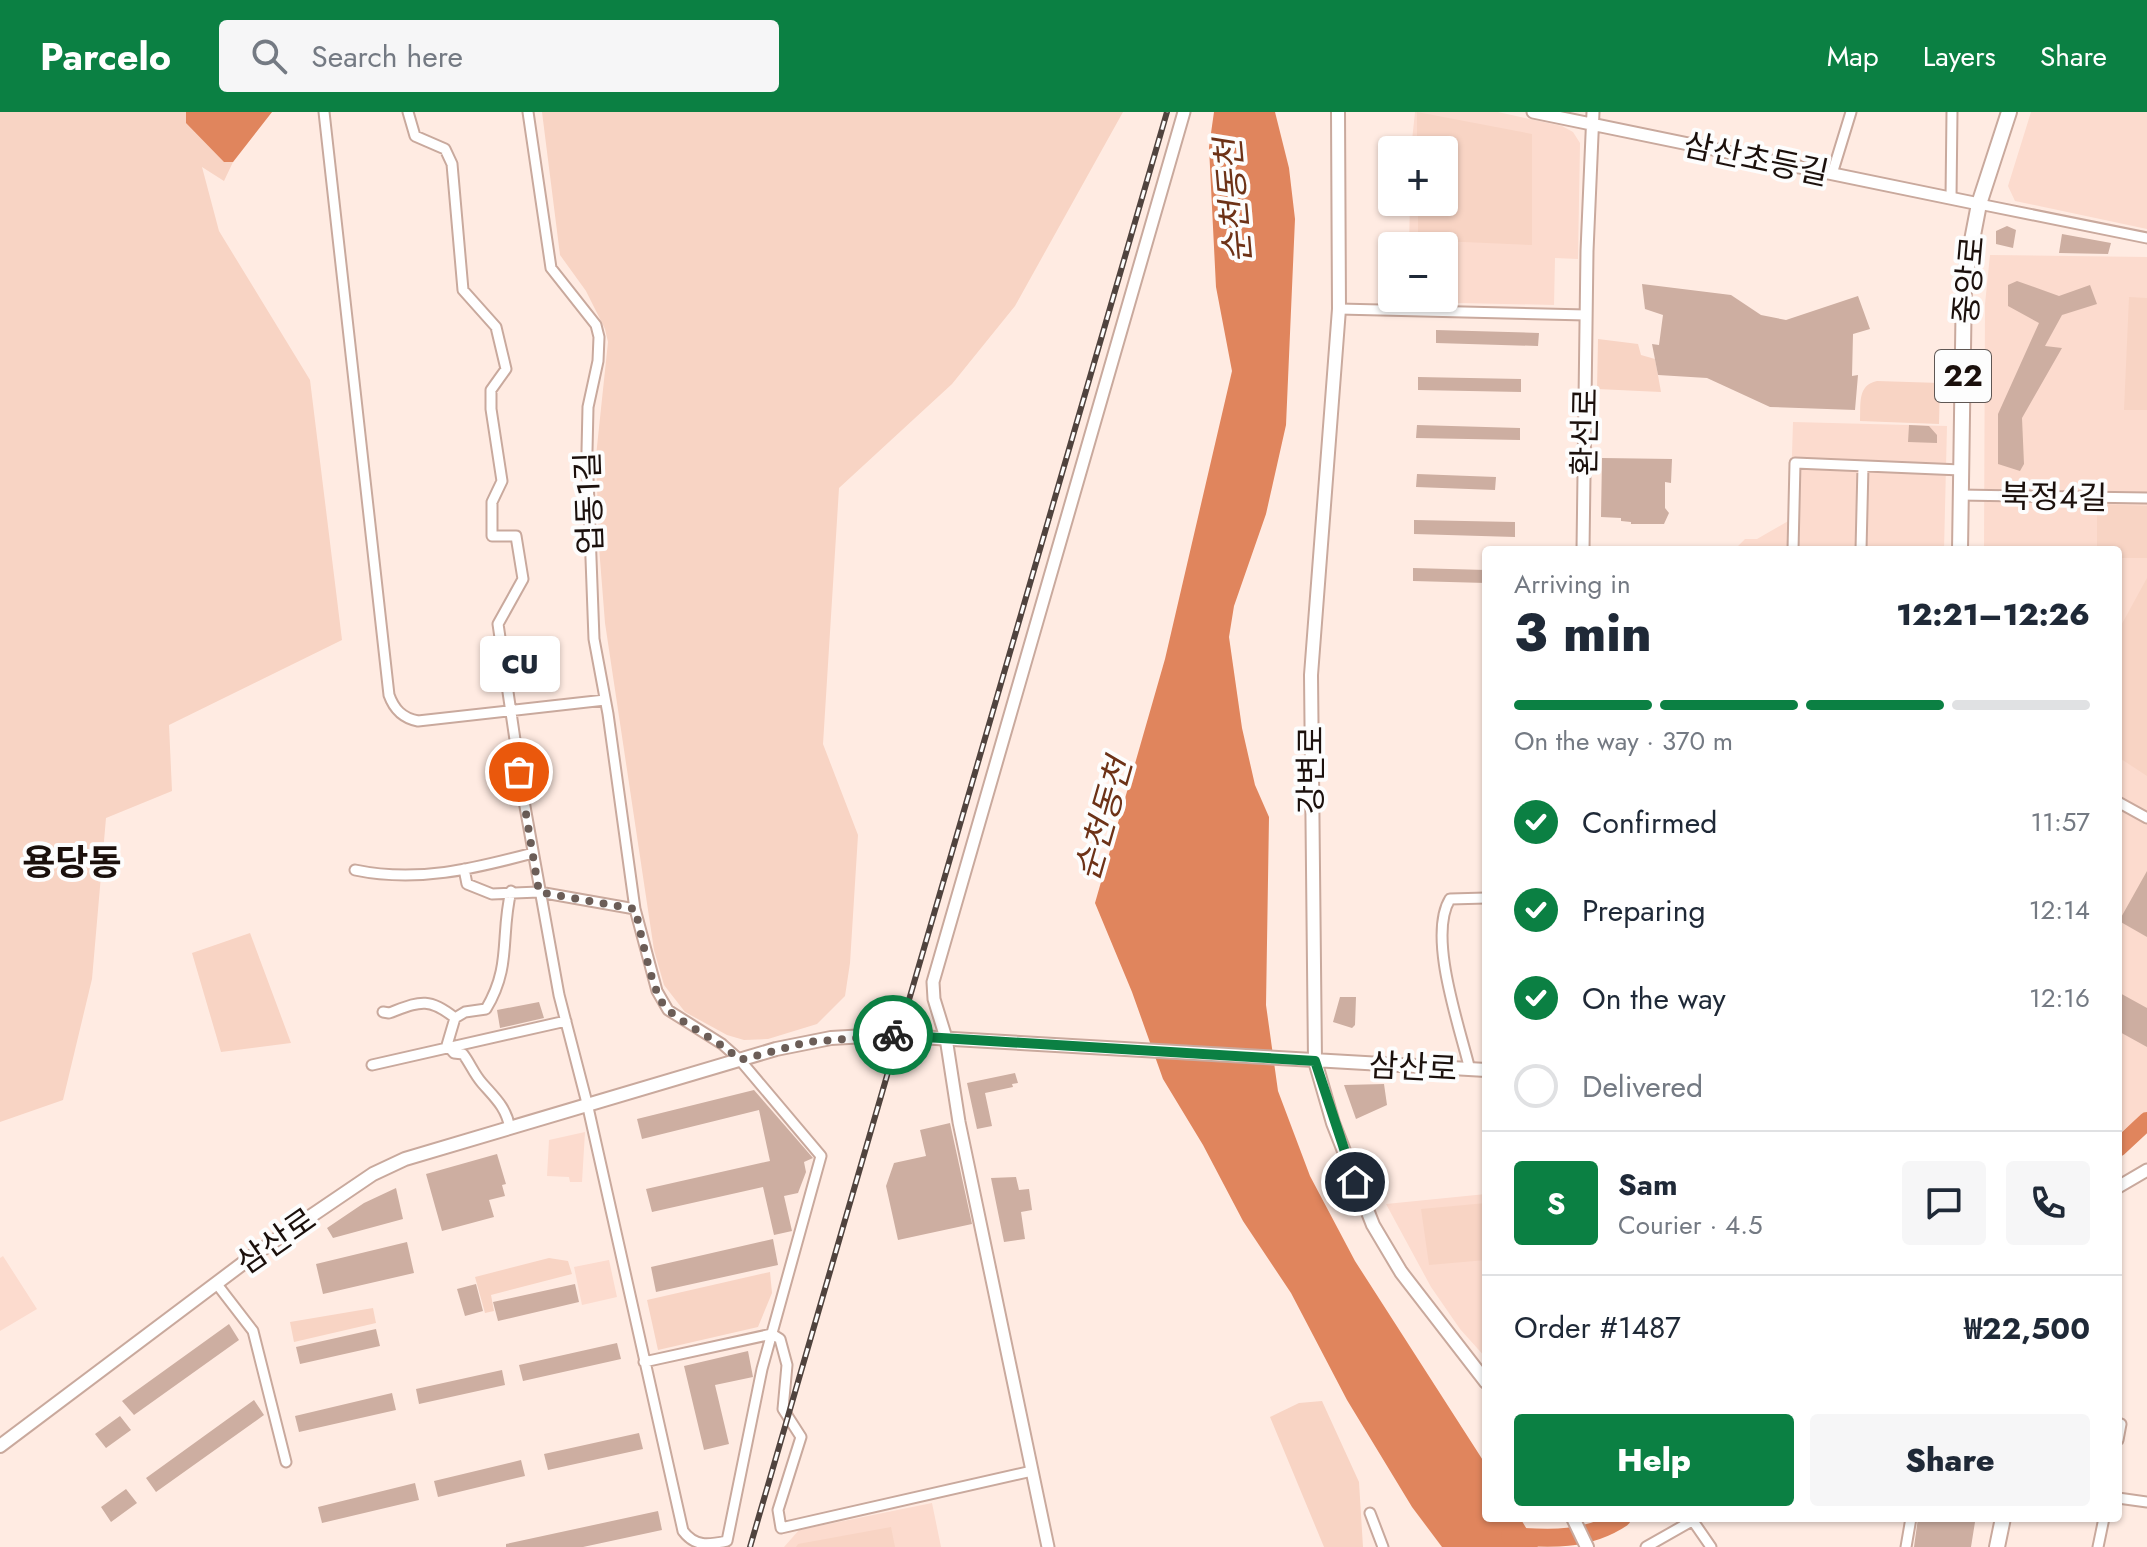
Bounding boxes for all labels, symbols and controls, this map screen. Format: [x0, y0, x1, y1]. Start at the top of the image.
search box [219, 20, 779, 92]
text: Parcelo [40, 29, 171, 84]
icon: search [247, 34, 291, 78]
text: Search here [311, 35, 463, 78]
text: Map [1827, 36, 1879, 77]
text: Layers [1923, 36, 1996, 77]
text: Share [2040, 36, 2107, 77]
street label: 삼산초등길 [1679, 121, 1833, 197]
water label: 순천동천 [1203, 133, 1263, 265]
map controls [1378, 136, 1458, 312]
button: + [1378, 136, 1458, 216]
button: − [1378, 232, 1458, 312]
street label: 중앙로 [1942, 234, 1996, 326]
road number: 22 [1935, 350, 1991, 402]
street label: 환선로 [1561, 387, 1609, 477]
street label: 업동1길 [564, 451, 614, 555]
street label: 북정4길 [2000, 473, 2108, 521]
text: Arriving in [1514, 565, 1631, 603]
text: 12:21–12:26 [1896, 593, 2090, 636]
text: 3 min [1514, 595, 1652, 671]
callout: CU [479, 636, 559, 692]
text: CU [501, 645, 539, 683]
text: On the way · 370 m [1514, 722, 1733, 760]
street label: 강변로 [1288, 726, 1334, 814]
pin [485, 738, 553, 806]
water label: 순천동천 [1063, 749, 1145, 886]
icon: bag [497, 750, 541, 794]
icon: check [1514, 800, 1558, 844]
text: Confirmed [1582, 801, 1717, 844]
text: 11:57 [2030, 803, 2090, 841]
district label: 용당동 [22, 836, 122, 888]
icon: check [1514, 888, 1558, 932]
text: Preparing [1582, 889, 1706, 932]
text: 12:14 [2029, 891, 2090, 929]
icon: check [1514, 976, 1558, 1020]
text: On the way [1582, 977, 1726, 1020]
text: 12:16 [2029, 979, 2090, 1017]
courier [853, 995, 933, 1075]
icon: bike [871, 1013, 915, 1057]
street label: 삼산로 [1368, 1042, 1458, 1092]
text: Delivered [1582, 1065, 1703, 1108]
pin [1321, 1148, 1389, 1216]
icon: home [1333, 1160, 1377, 1204]
button: chat [1902, 1161, 1986, 1245]
button: phone [2006, 1161, 2090, 1245]
text: Sam [1618, 1163, 1678, 1206]
text: S [1547, 1182, 1565, 1225]
street label: 삼산로 [227, 1197, 325, 1285]
text: Courier · 4.5 [1618, 1206, 1763, 1244]
text: Order #1487 [1514, 1306, 1681, 1349]
text: ₩22,500 [1964, 1307, 2090, 1350]
button: Help [1514, 1414, 1794, 1506]
button: Share [1810, 1414, 2090, 1506]

